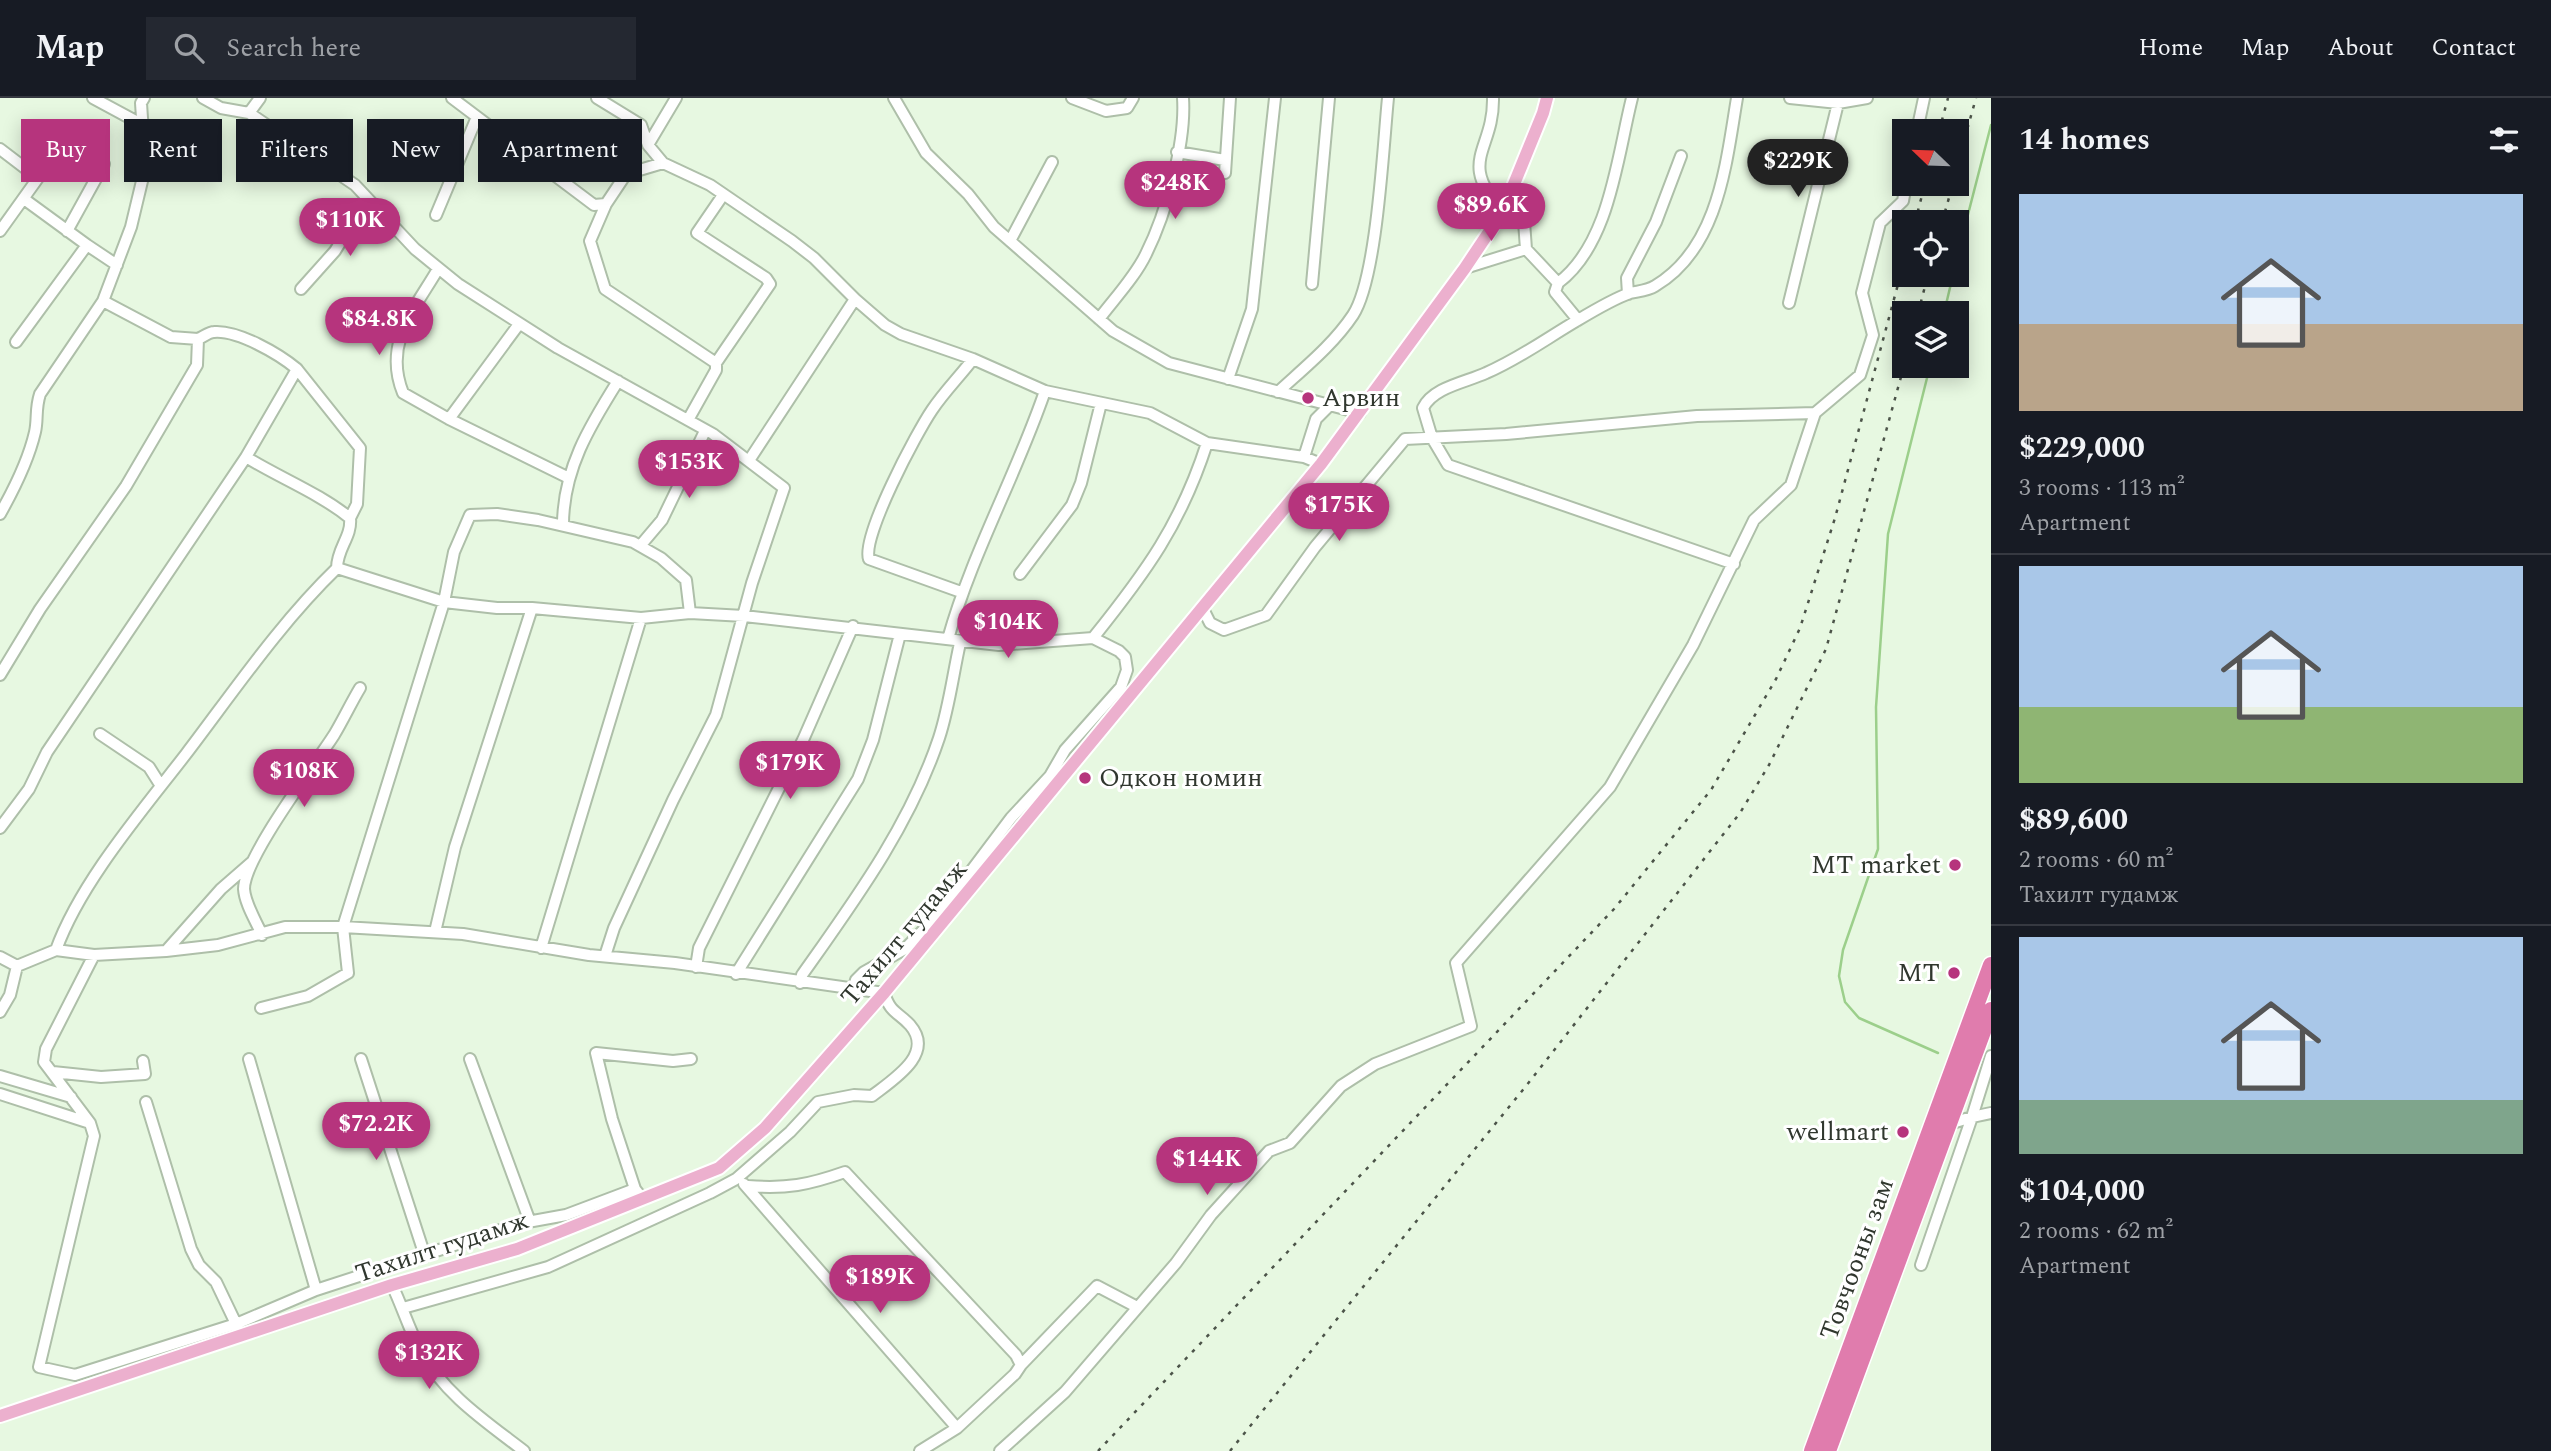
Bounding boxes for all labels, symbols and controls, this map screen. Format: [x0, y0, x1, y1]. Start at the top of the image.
search box [146, 17, 636, 80]
text: Map [35, 23, 104, 73]
text: Search here [226, 28, 361, 68]
icon: search [170, 29, 208, 67]
text: Home [2138, 30, 2203, 66]
text: Map [2241, 30, 2289, 66]
text: About [2327, 30, 2393, 66]
text: Contact [2431, 30, 2516, 66]
text: 14 homes [2019, 117, 2150, 163]
chip: Buy [21, 119, 110, 182]
chip: Rent [124, 119, 222, 182]
chip: Filters [236, 119, 353, 182]
chip: New [367, 119, 464, 182]
chip: Apartment [478, 119, 642, 182]
north arrow [1892, 119, 1969, 196]
map controls [1892, 119, 1969, 378]
icon: filters [2485, 121, 2523, 159]
pin: $229K [1749, 140, 1847, 199]
text: $229K [1763, 144, 1833, 179]
pin: $248K [1126, 162, 1224, 221]
text: $248K [1140, 166, 1210, 201]
pin: $89.6K [1434, 184, 1548, 243]
text: $89.6K [1453, 188, 1529, 223]
pin: $110K [301, 198, 399, 258]
text: $110K [315, 203, 385, 238]
button: locate [1892, 210, 1969, 287]
icon: home [2208, 240, 2334, 366]
pin: $84.8K [322, 298, 436, 357]
button: layers [1892, 301, 1969, 378]
text: $84.8K [341, 302, 417, 337]
place label: Арвин [1322, 378, 1400, 418]
marker: Арвин [1300, 390, 1316, 406]
text: $229,000 [2019, 425, 2145, 471]
pin: $153K [640, 440, 738, 500]
text: $153K [654, 445, 724, 480]
text: 3 rooms · 113 m² [2019, 471, 2185, 506]
pin: $175K [1290, 484, 1388, 543]
text: $175K [1304, 488, 1374, 523]
text: Apartment [2019, 506, 2131, 541]
pin: $104K [959, 601, 1057, 660]
text: $104K [973, 605, 1043, 640]
icon: home [2208, 612, 2334, 738]
pin: $179K [741, 742, 839, 801]
text: $179K [755, 746, 825, 781]
pin: $108K [255, 750, 353, 809]
text: $108K [269, 754, 339, 789]
place label: Одкон номин [1099, 758, 1263, 798]
marker: Одкон номин [1077, 770, 1093, 786]
text: $89,600 [2019, 797, 2128, 843]
text: 2 rooms · 60 m² [2019, 843, 2173, 878]
place label: MT market [1811, 845, 1941, 885]
street label: Тахилт гудамж [831, 851, 977, 1015]
marker: MT market [1947, 857, 1963, 873]
text: Тахилт гудамж [2019, 878, 2179, 913]
place label: МТ [1898, 953, 1940, 993]
marker: МТ [1946, 965, 1962, 981]
icon: home [2208, 983, 2334, 1109]
pin: $72.2K [319, 1102, 433, 1162]
text: $72.2K [338, 1107, 414, 1142]
place label: wellmart [1786, 1112, 1889, 1152]
marker: wellmart [1895, 1124, 1911, 1140]
pin: $144K [1158, 1138, 1256, 1197]
text: $144K [1172, 1142, 1242, 1177]
text: $104,000 [2019, 1168, 2145, 1214]
street label: Товчооны зам [1809, 1172, 1905, 1346]
street label: Тахилт гудамж [350, 1200, 534, 1294]
text: 2 rooms · 62 m² [2019, 1214, 2173, 1249]
text: Apartment [2019, 1249, 2131, 1284]
pin: $189K [831, 1256, 929, 1315]
text: $189K [845, 1260, 915, 1295]
pin: $132K [380, 1332, 478, 1391]
text: $132K [394, 1336, 464, 1371]

